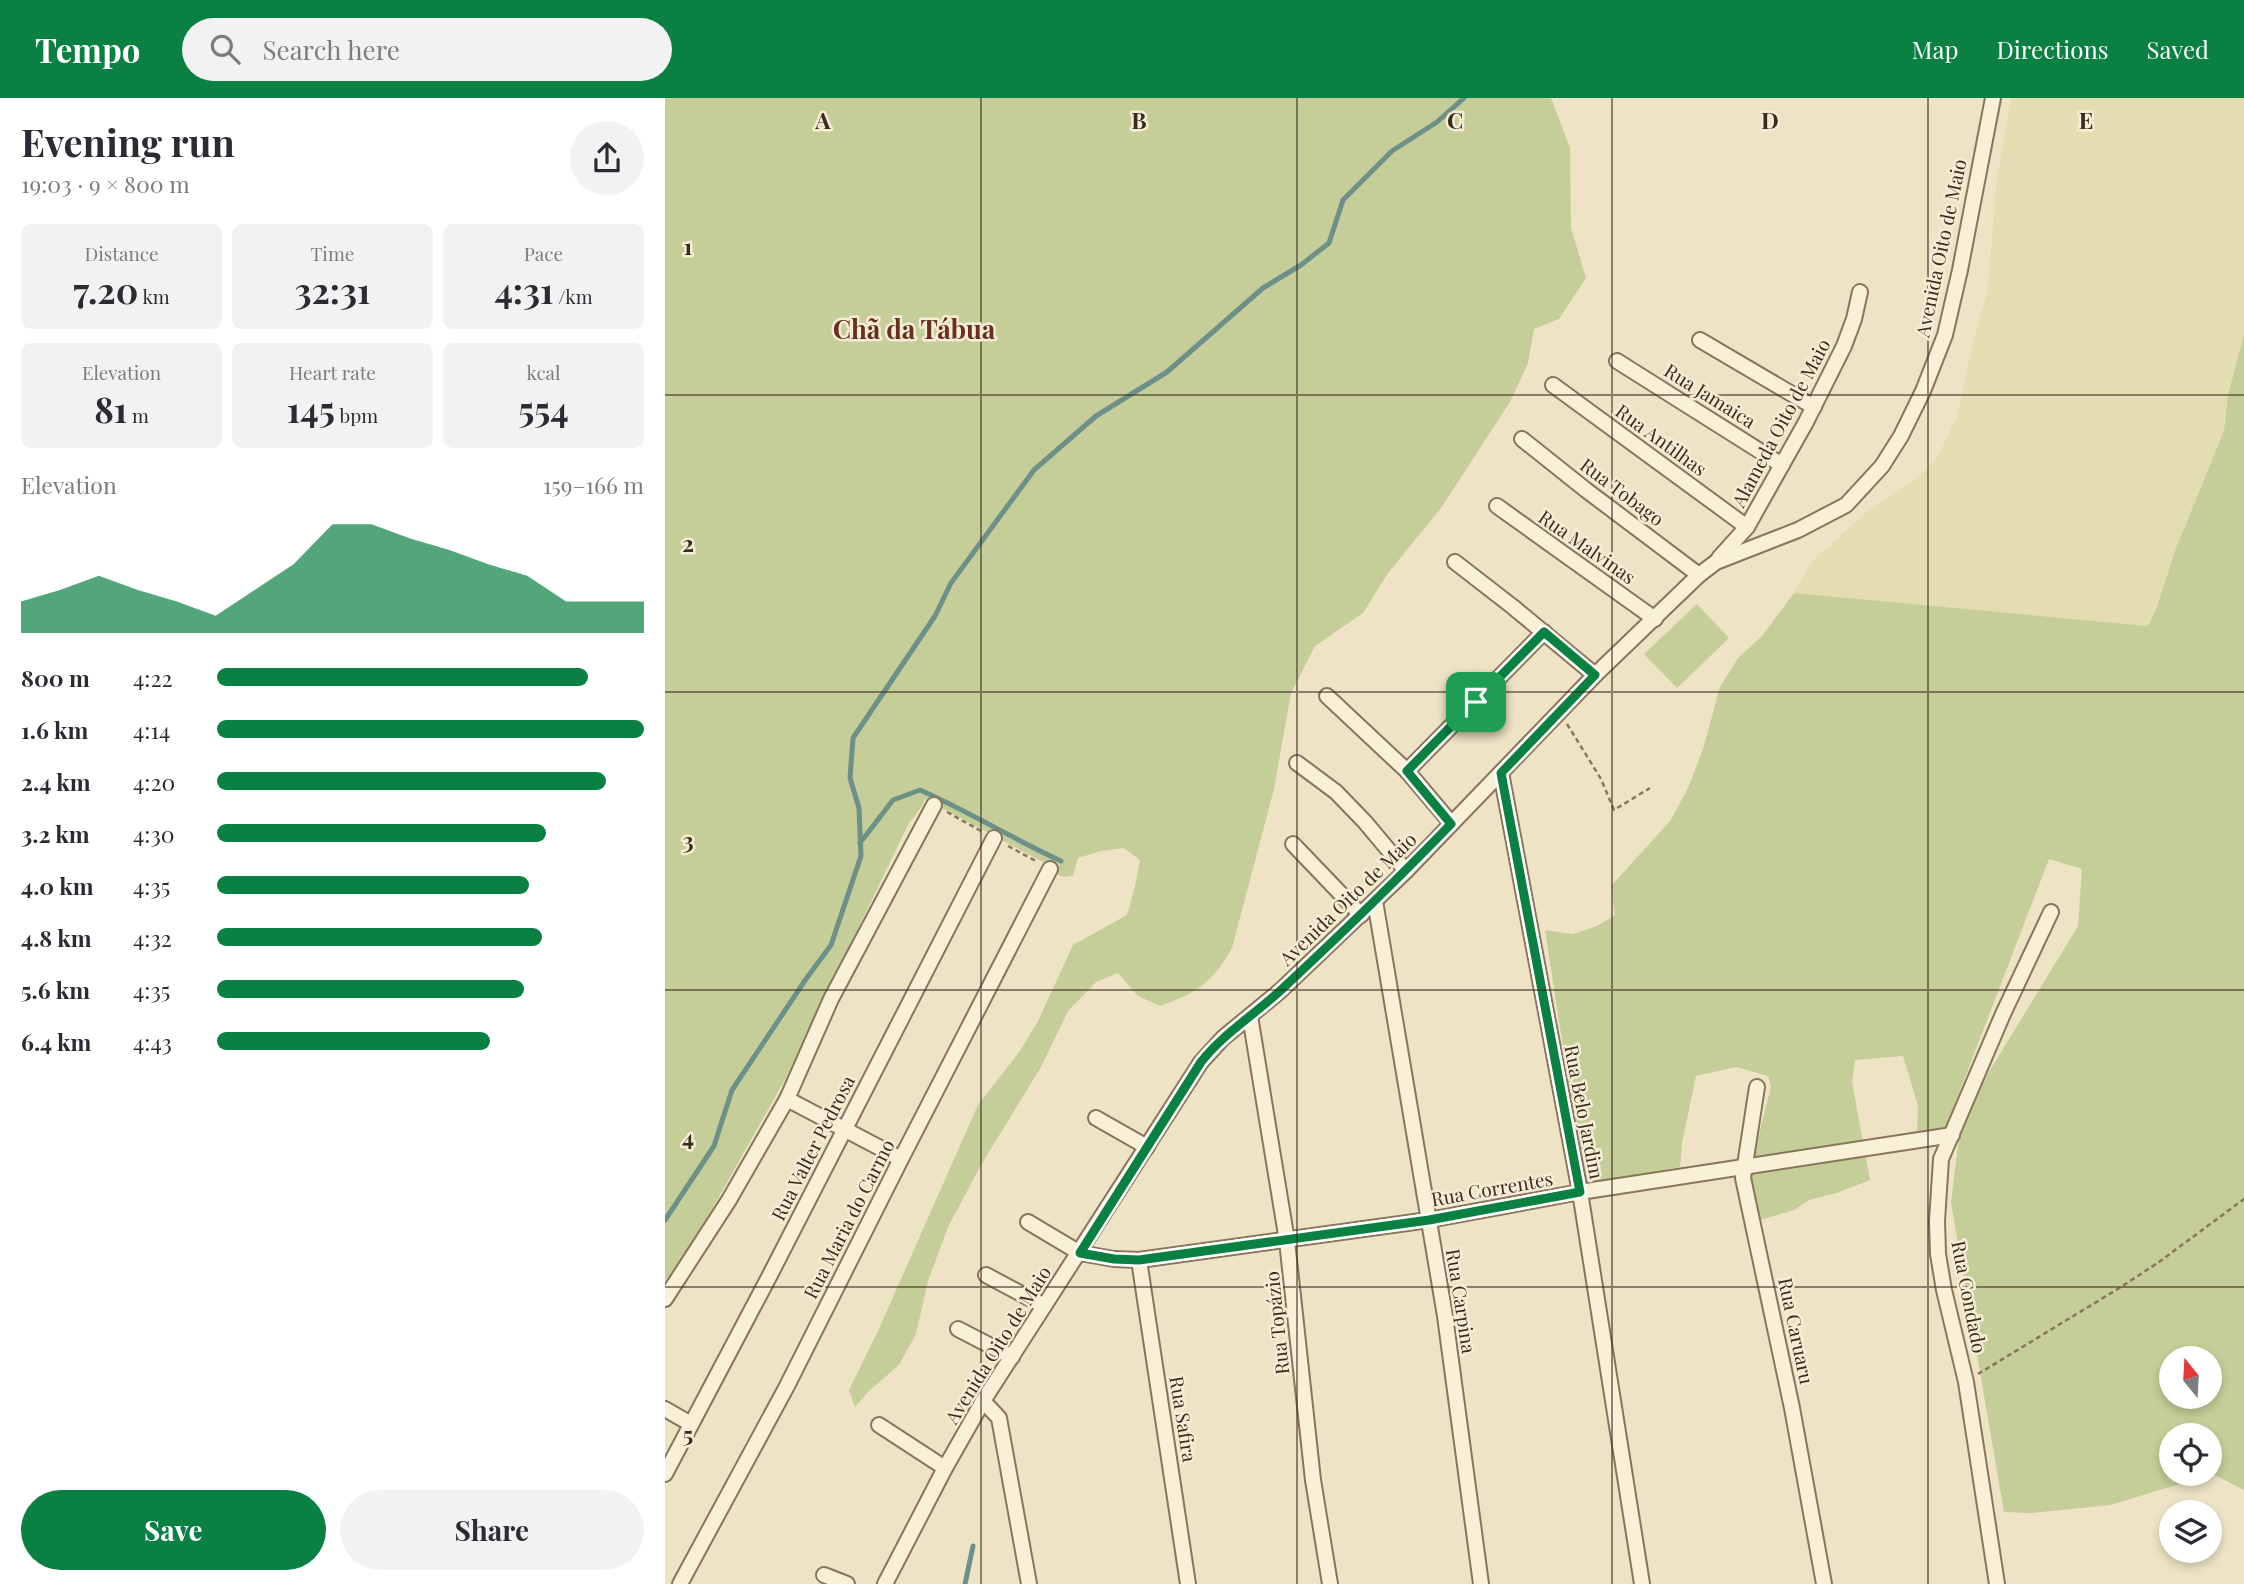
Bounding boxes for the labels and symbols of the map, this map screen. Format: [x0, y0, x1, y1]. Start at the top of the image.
text: A [814, 104, 831, 135]
text: B [1131, 104, 1147, 135]
text: C [1447, 104, 1463, 135]
text: D [1761, 104, 1779, 135]
text: E [2079, 104, 2093, 135]
street label: Avenida Oito de Maio [1908, 156, 1972, 340]
text: 1 [684, 230, 693, 261]
district label: Chã da Tábua [833, 311, 996, 346]
street label: Alameda Oito de Maio [1724, 334, 1836, 512]
street label: Rua Jamaica [1660, 357, 1762, 434]
street label: Rua Antilhas [1611, 397, 1712, 481]
street label: Rua Tobago [1575, 451, 1670, 531]
street label: Rua Malvinas [1534, 503, 1641, 589]
text: 2 [682, 527, 694, 558]
pin [1446, 672, 1506, 732]
text: 3 [682, 824, 694, 855]
street label: Avenida Oito de Maio [1272, 826, 1422, 971]
street label: Rua Belo Jardim [1559, 1043, 1611, 1181]
street label: Rua Valter Pedrosa [764, 1070, 860, 1225]
text: 4 [682, 1121, 694, 1152]
street label: Rua Maria do Carmo [797, 1134, 900, 1303]
street label: Rua Correntes [1429, 1165, 1555, 1212]
street label: Rua Condado [1946, 1238, 1994, 1355]
street label: Rua Carpina [1441, 1247, 1483, 1356]
street label: Avenida Oito de Maio [938, 1261, 1056, 1429]
street label: Rua Topázio [1258, 1270, 1294, 1376]
street label: Rua Caruaru [1773, 1275, 1821, 1386]
north arrow [2159, 1346, 2223, 1409]
street label: Rua Safira [1164, 1374, 1204, 1464]
text: 5 [683, 1418, 693, 1449]

